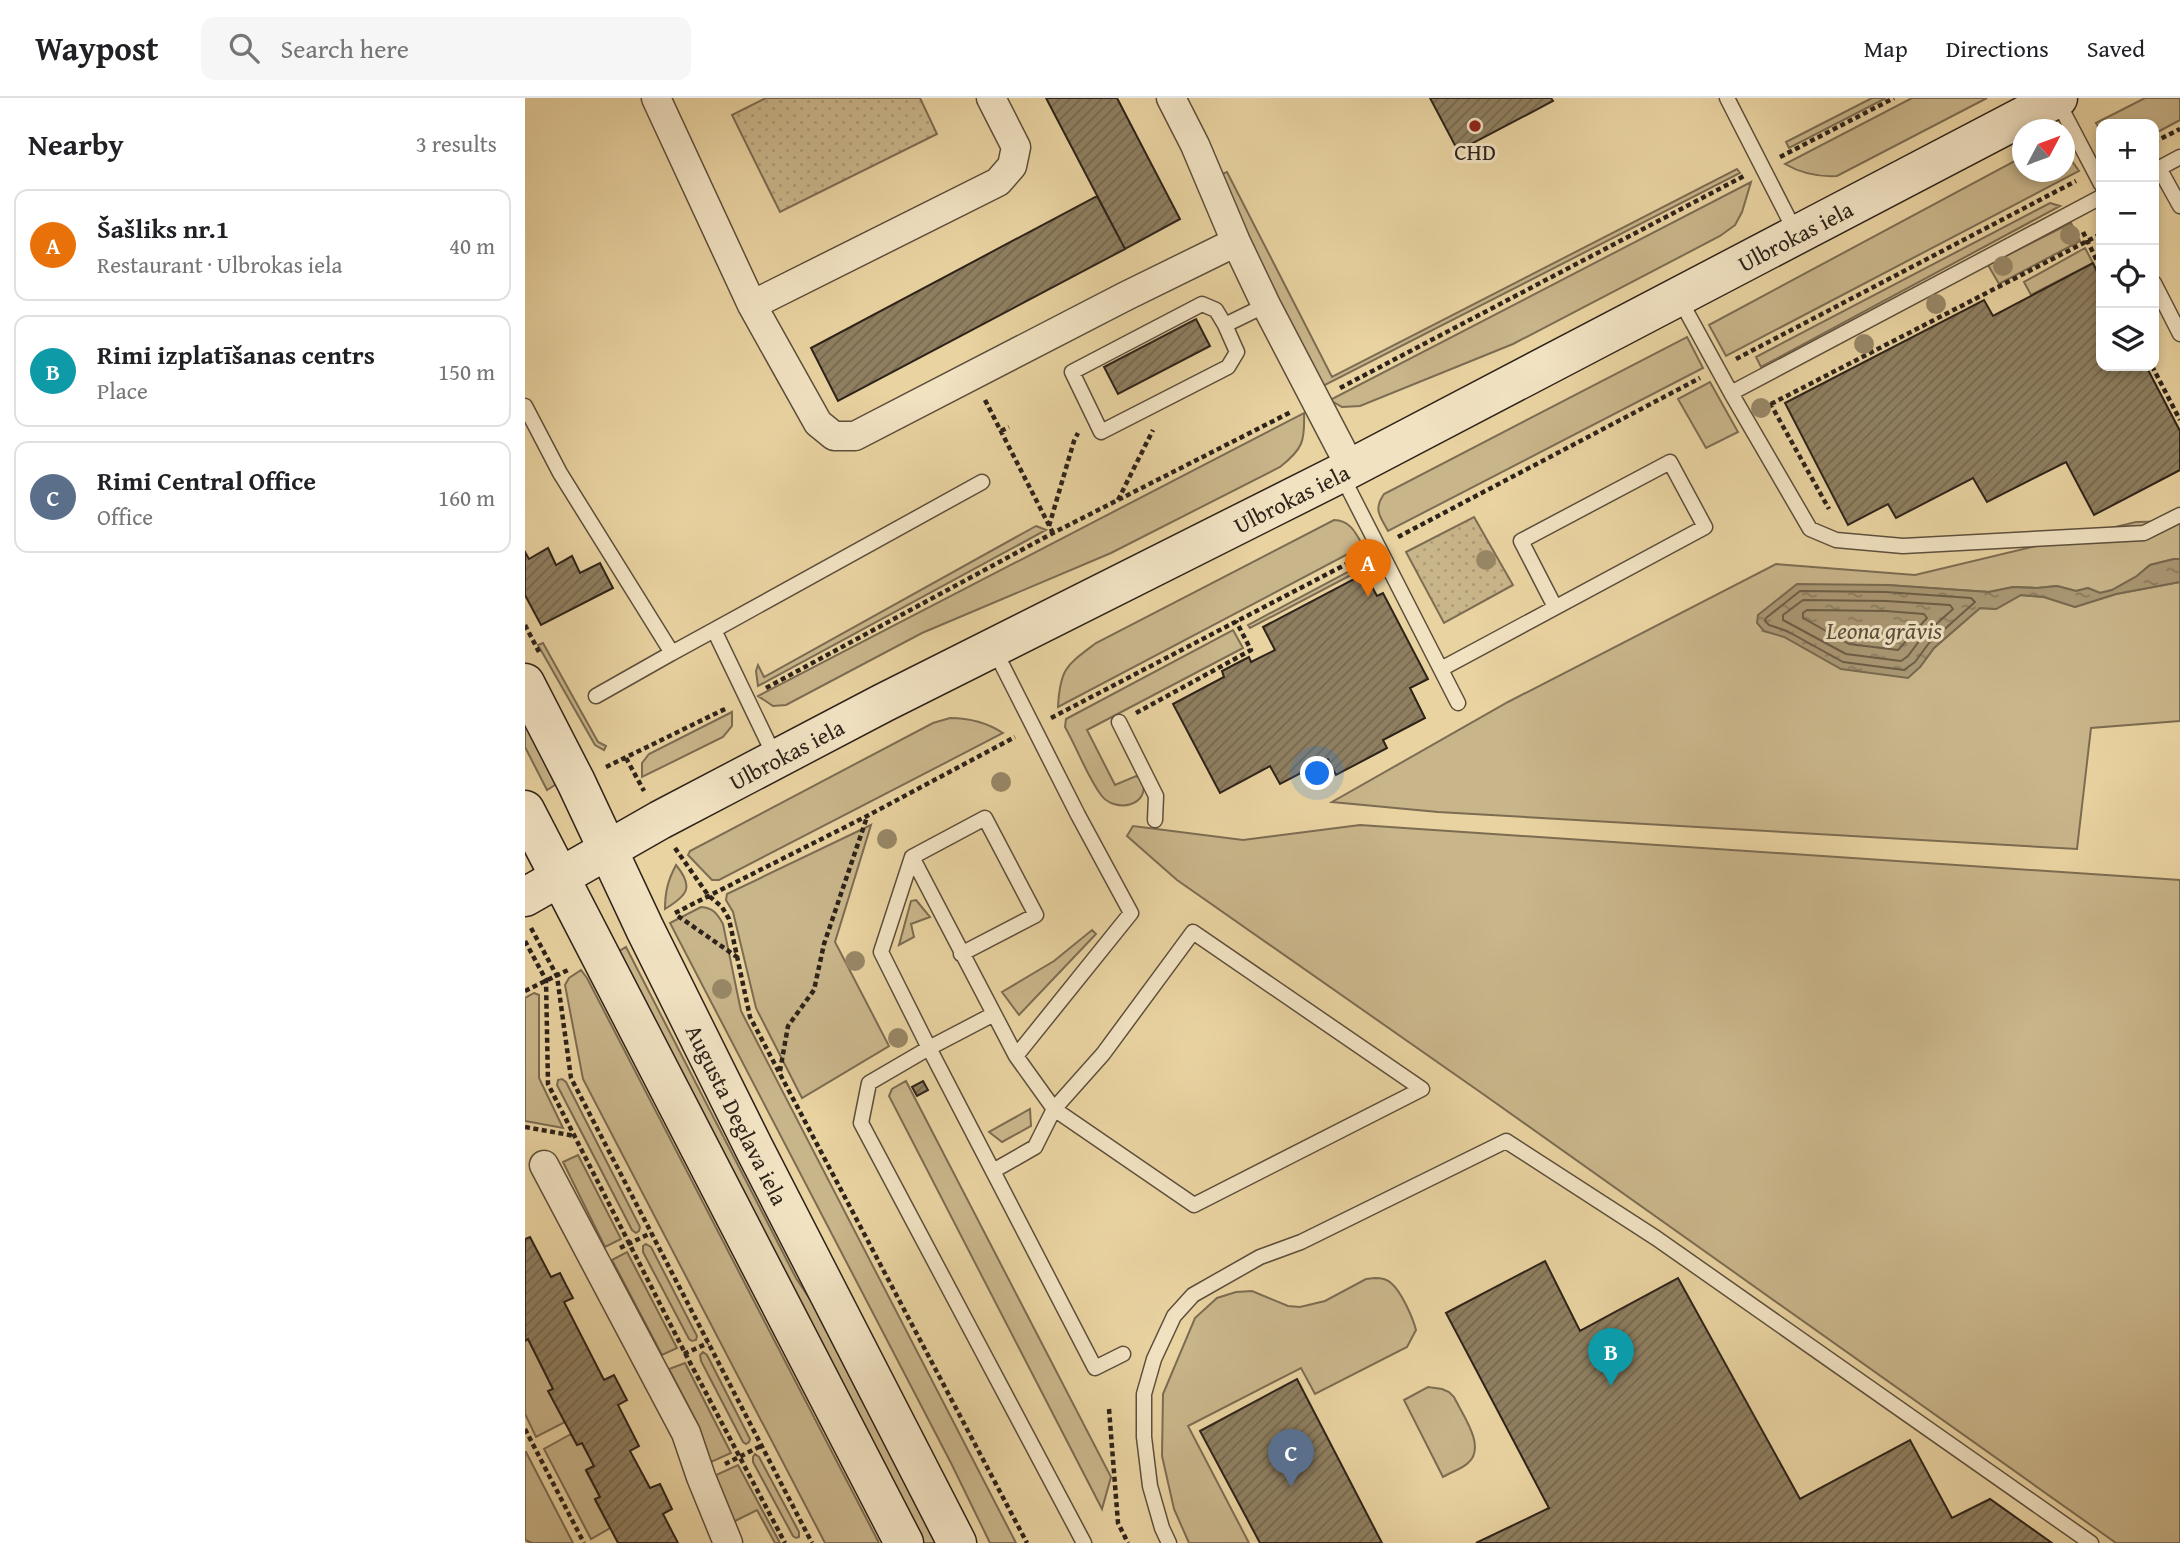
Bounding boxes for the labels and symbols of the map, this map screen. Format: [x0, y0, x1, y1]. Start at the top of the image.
marker: CHD [1467, 118, 1483, 134]
north arrow [2012, 119, 2075, 182]
place label: CHD [1454, 135, 1496, 168]
street label: Ulbrokas iela [1732, 192, 1858, 279]
street label: Ulbrokas iela [1228, 455, 1355, 541]
pin: A [1345, 539, 1391, 597]
water label: Leona grāvis [1825, 613, 1942, 648]
street label: Ulbrokas iela [723, 710, 850, 798]
your location [1300, 756, 1334, 790]
street label: Augusta Deglava iela [678, 1018, 797, 1211]
pin: B [1588, 1328, 1634, 1386]
pin: C [1268, 1429, 1314, 1487]

